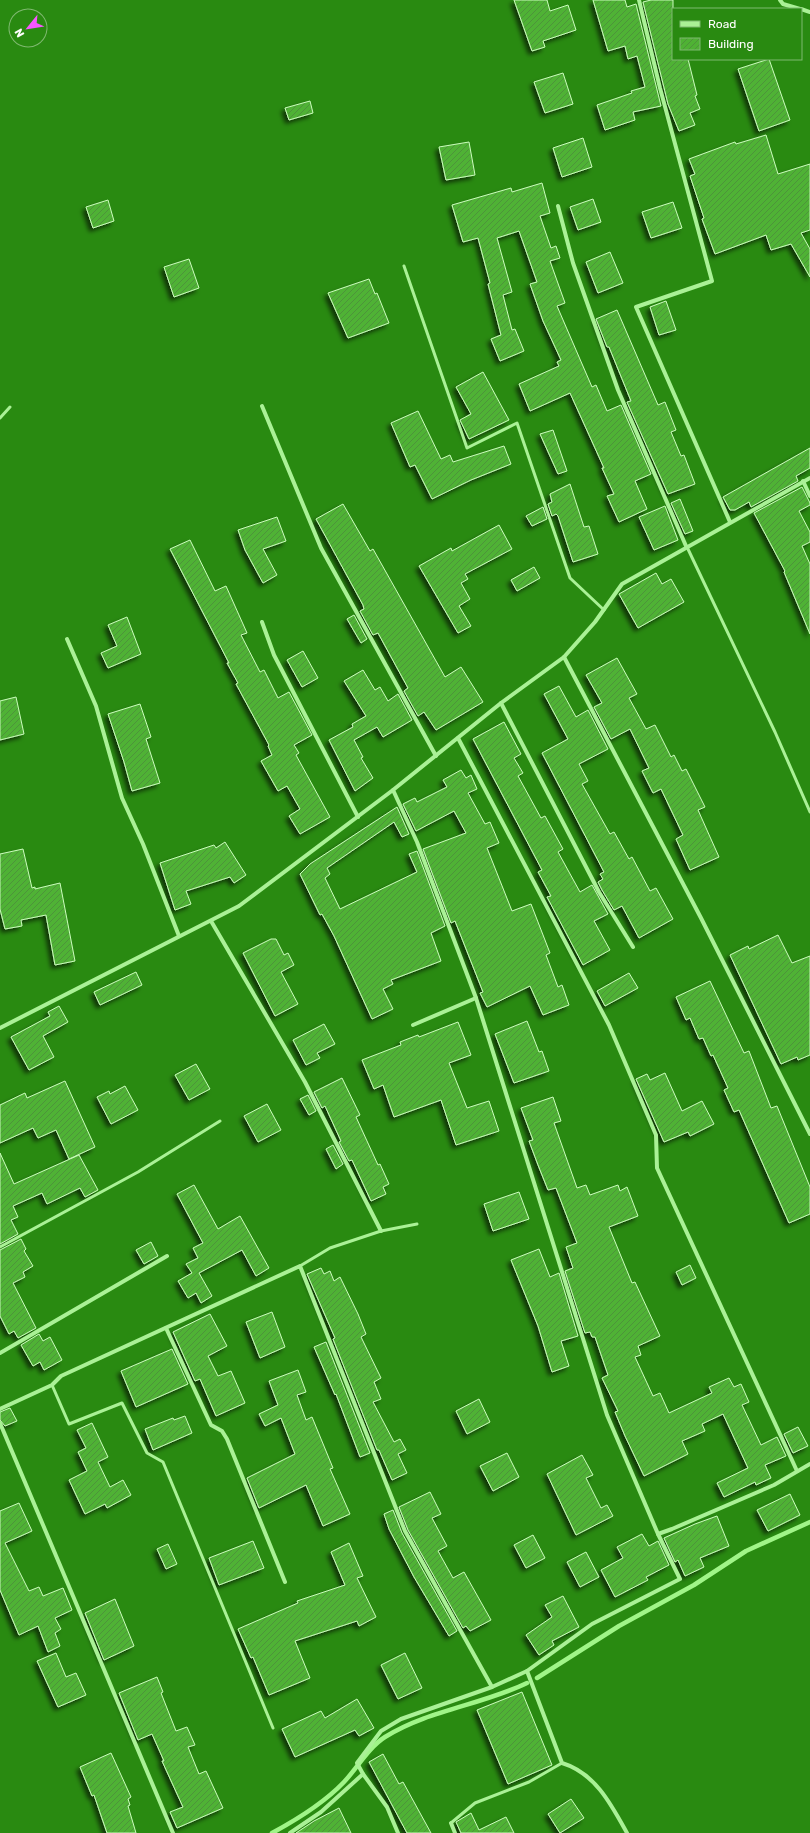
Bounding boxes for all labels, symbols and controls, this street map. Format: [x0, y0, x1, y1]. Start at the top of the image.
north arrow [8, 8, 48, 48]
legend [672, 8, 802, 60]
text: Road [708, 17, 736, 31]
text: N [12, 26, 27, 39]
text: Building [708, 37, 754, 51]

